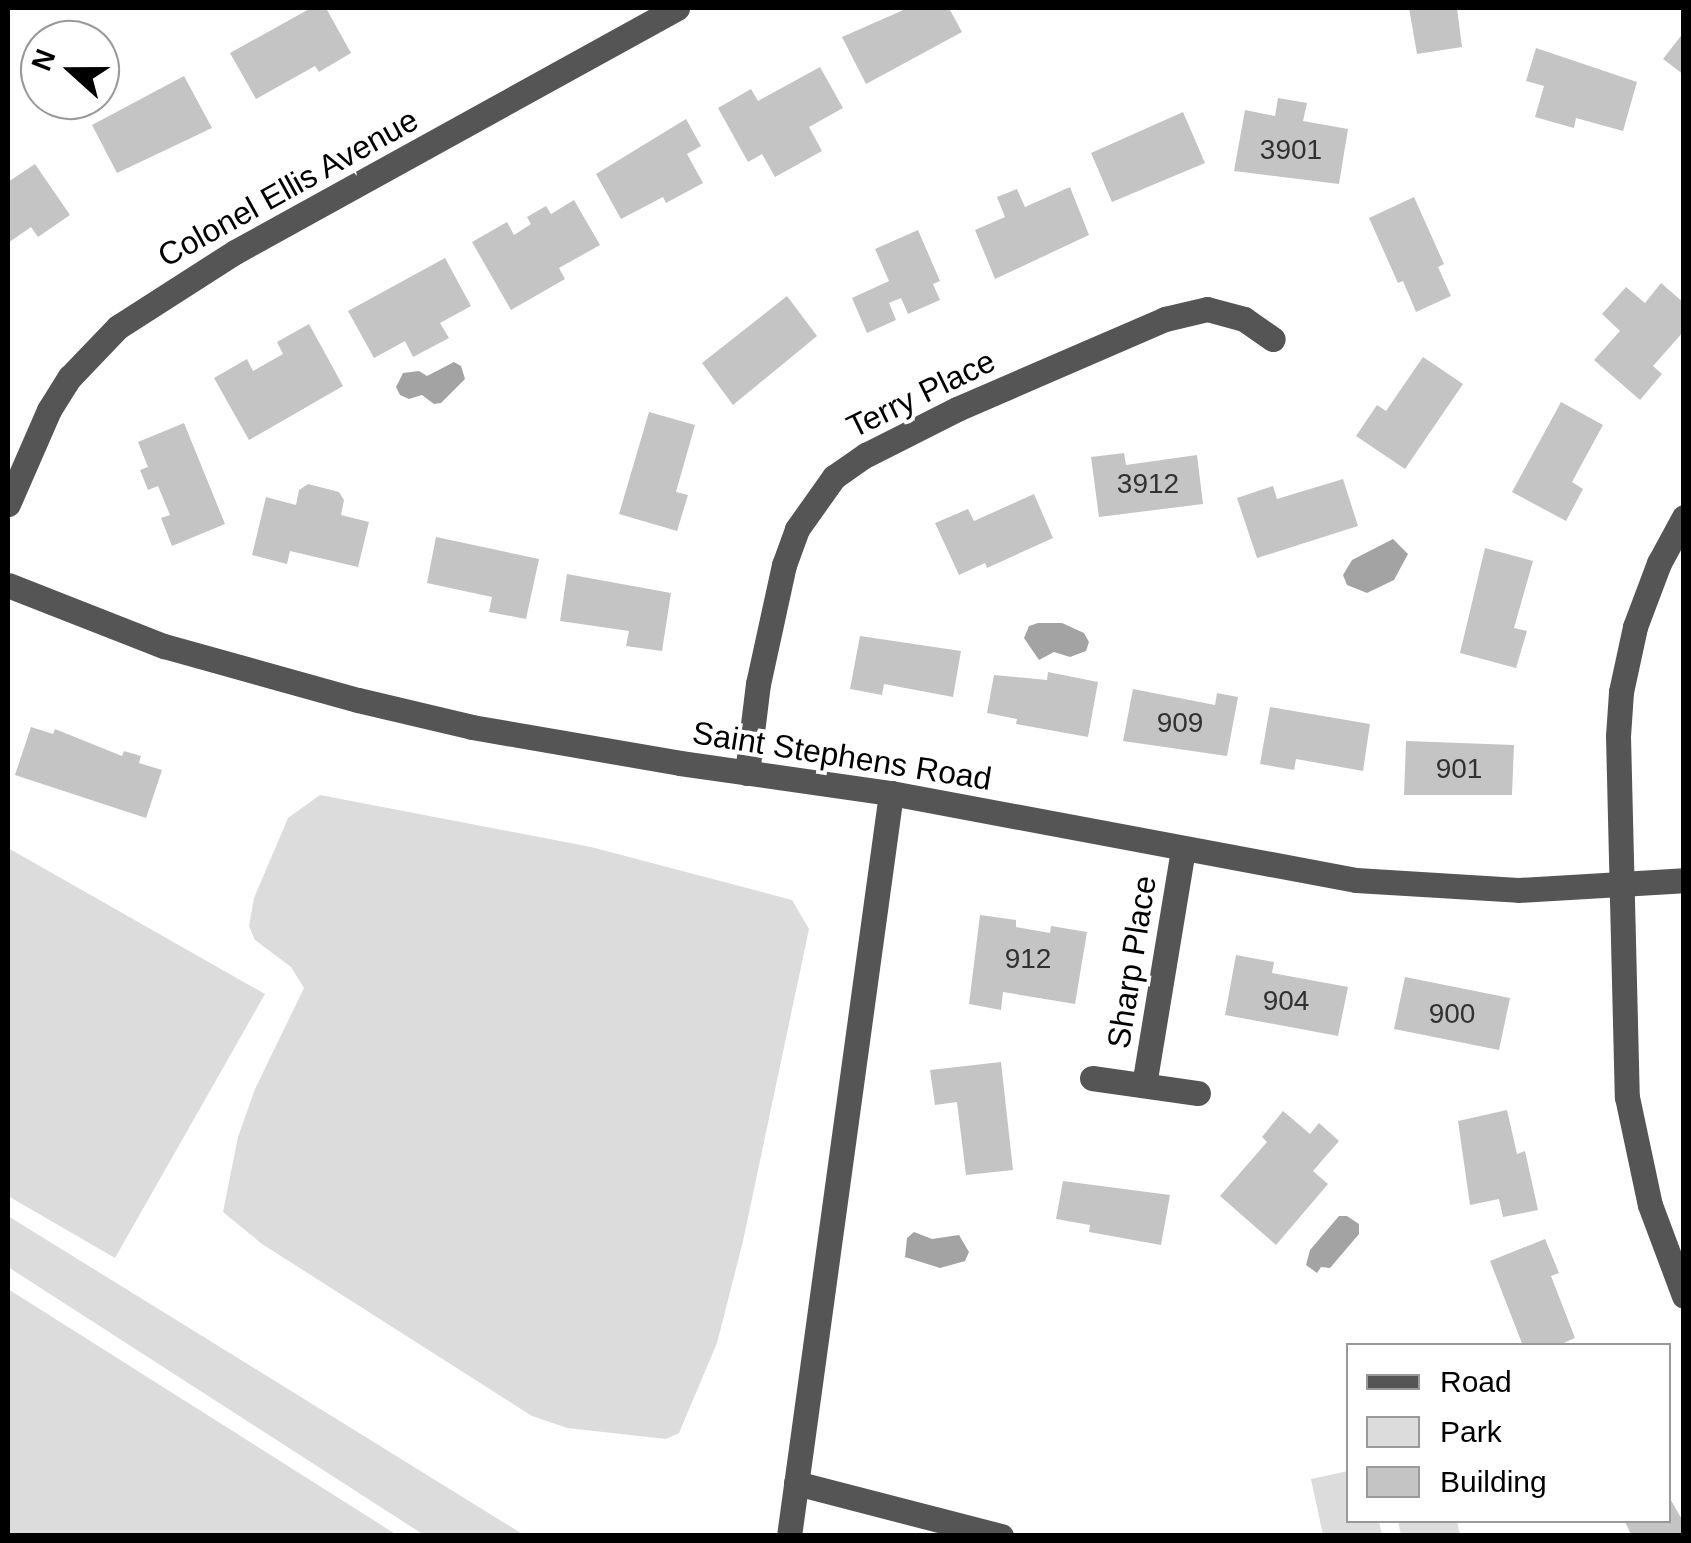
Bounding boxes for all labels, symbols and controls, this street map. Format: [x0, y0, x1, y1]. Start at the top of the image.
north arrow [20, 20, 120, 120]
text: N [25, 45, 61, 75]
street label: Colonel Ellis Avenue [151, 100, 425, 276]
house number: 3901 [1260, 133, 1322, 167]
street label: Terry Place [841, 342, 1001, 446]
house number: 3912 [1117, 467, 1179, 501]
house number: 909 [1157, 706, 1203, 740]
street label: Saint Stephens Road [690, 713, 994, 799]
house number: 901 [1436, 752, 1482, 786]
street label: Sharp Place [1099, 873, 1165, 1051]
house number: 912 [1005, 942, 1051, 976]
house number: 904 [1263, 984, 1309, 1018]
house number: 900 [1429, 997, 1475, 1031]
legend [1346, 1343, 1671, 1523]
text: Road [1440, 1365, 1512, 1398]
text: Park [1440, 1415, 1502, 1448]
text: Building [1440, 1465, 1547, 1498]

